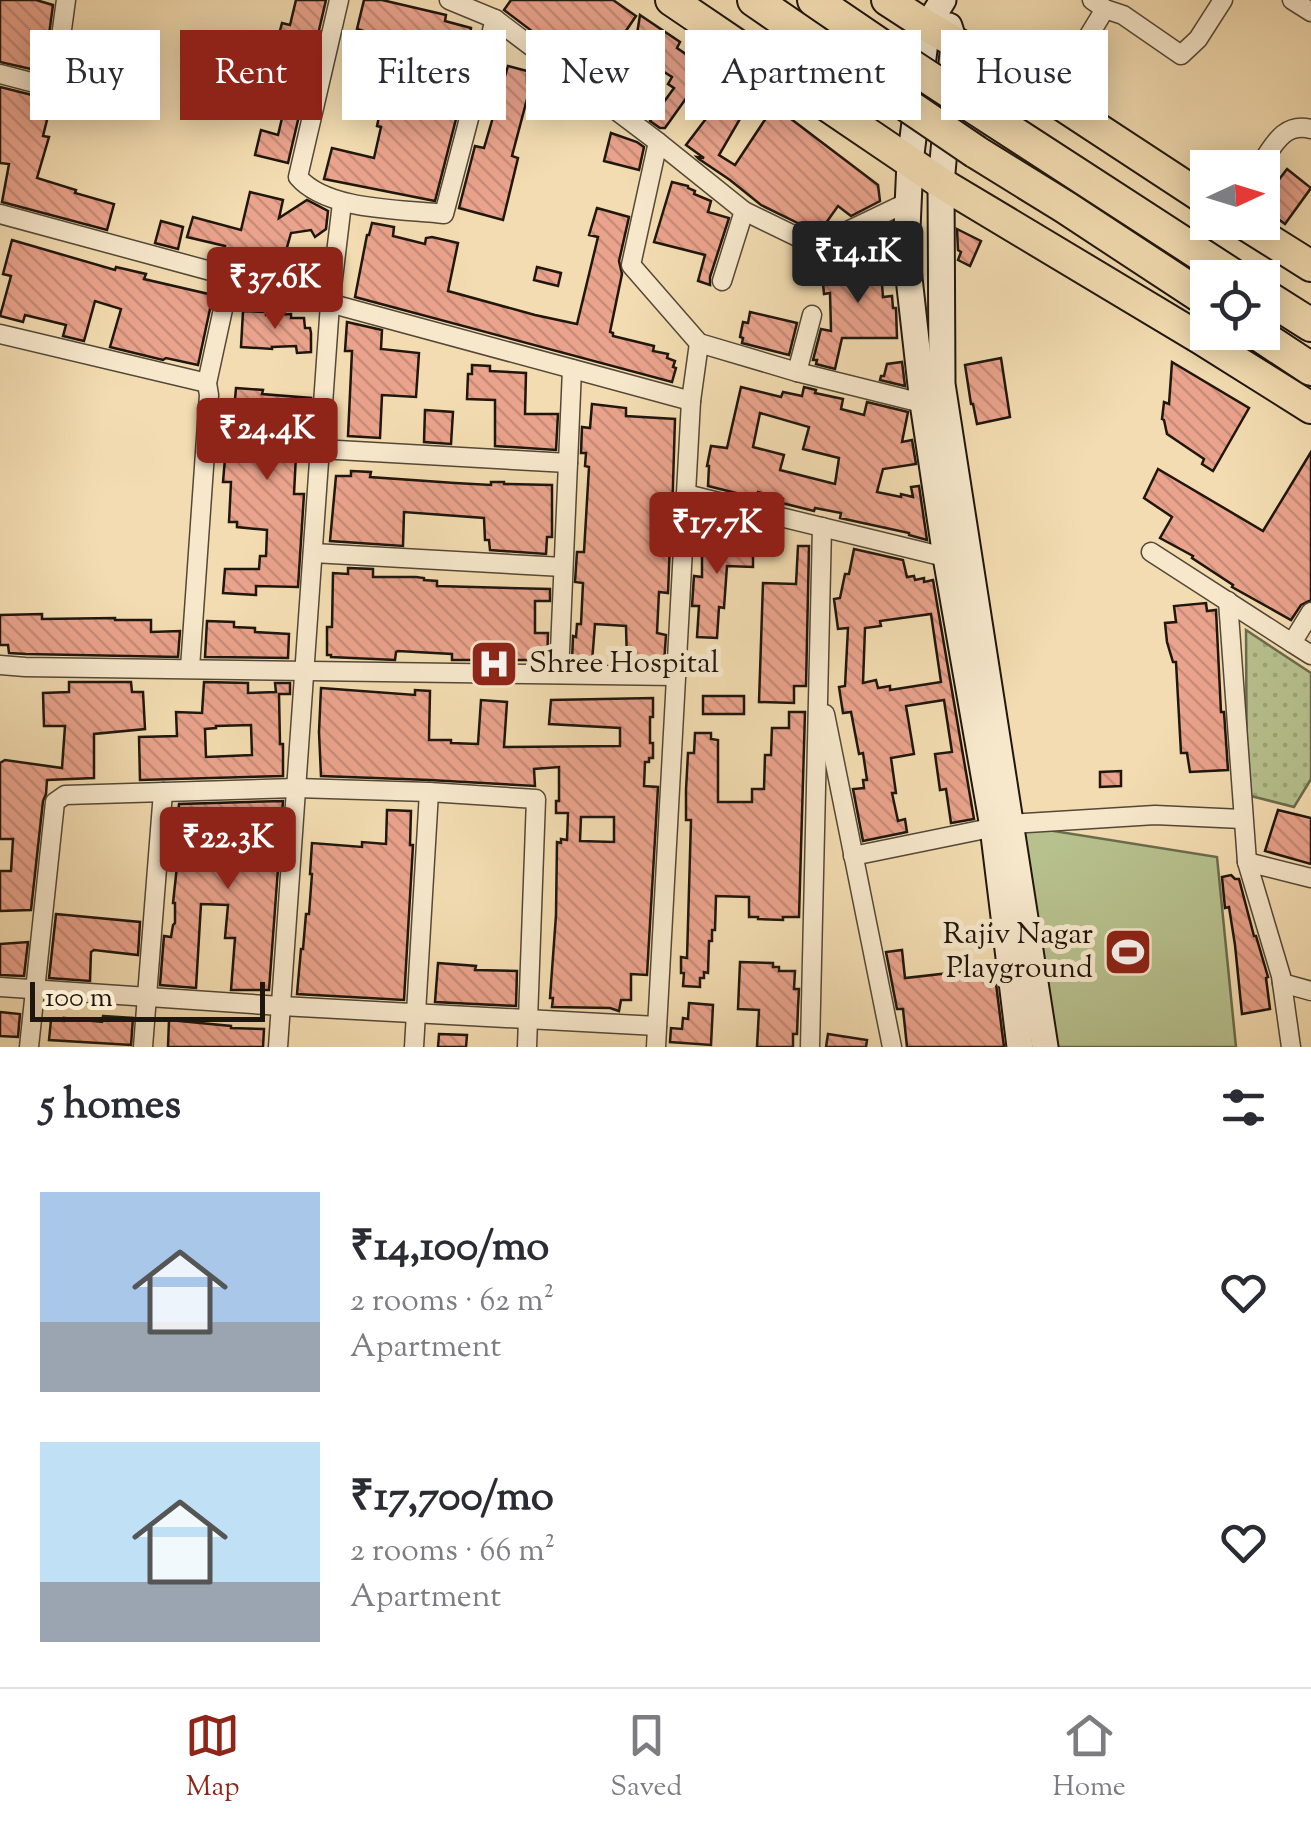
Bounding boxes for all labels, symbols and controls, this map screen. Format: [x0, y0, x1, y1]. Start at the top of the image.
chip: Buy [30, 30, 160, 120]
chip: Rent [180, 30, 322, 120]
chip: Filters [342, 30, 506, 120]
chip: New [526, 30, 665, 120]
chip: Apartment [685, 30, 921, 120]
chip: House [941, 30, 1108, 120]
north arrow [1190, 150, 1280, 240]
map controls [1190, 150, 1280, 350]
pin: ₹14.1K [777, 221, 939, 306]
text: ₹14.1K [814, 230, 902, 276]
pin: ₹37.6K [194, 247, 356, 332]
text: ₹37.6K [229, 256, 321, 302]
button: locate [1190, 260, 1280, 350]
pin: ₹24.4K [186, 398, 348, 483]
text: ₹24.4K [219, 407, 315, 453]
pin: ₹17.7K [636, 492, 798, 577]
text: ₹17.7K [671, 501, 763, 547]
hospital icon: Shree Hospital [468, 638, 520, 690]
place label: Shree Hospital [529, 643, 719, 686]
pin: ₹22.3K [147, 807, 309, 892]
text: ₹22.3K [182, 816, 274, 862]
place label: Rajiv Nagar Playground [943, 914, 1093, 991]
sports icon: Rajiv Nagar Playground [1102, 926, 1154, 978]
scale bar [30, 977, 265, 1021]
text: 100 m [45, 979, 113, 1019]
text: 5 homes [40, 1077, 181, 1137]
icon: filters [1216, 1080, 1271, 1135]
text: ₹14,100/mo [350, 1219, 549, 1279]
icon: home [120, 1232, 240, 1352]
icon: heart [1216, 1265, 1271, 1320]
text: 2 rooms · 62 m² [350, 1279, 554, 1325]
text: Apartment [350, 1325, 501, 1371]
text: ₹17,700/mo [350, 1469, 554, 1529]
icon: home [120, 1482, 240, 1602]
icon: heart [1216, 1515, 1271, 1570]
text: 2 rooms · 66 m² [350, 1529, 555, 1575]
text: Apartment [350, 1575, 501, 1621]
tab: Map [185, 1708, 240, 1808]
tab: Saved [610, 1708, 682, 1808]
tab: Home [1052, 1708, 1126, 1808]

